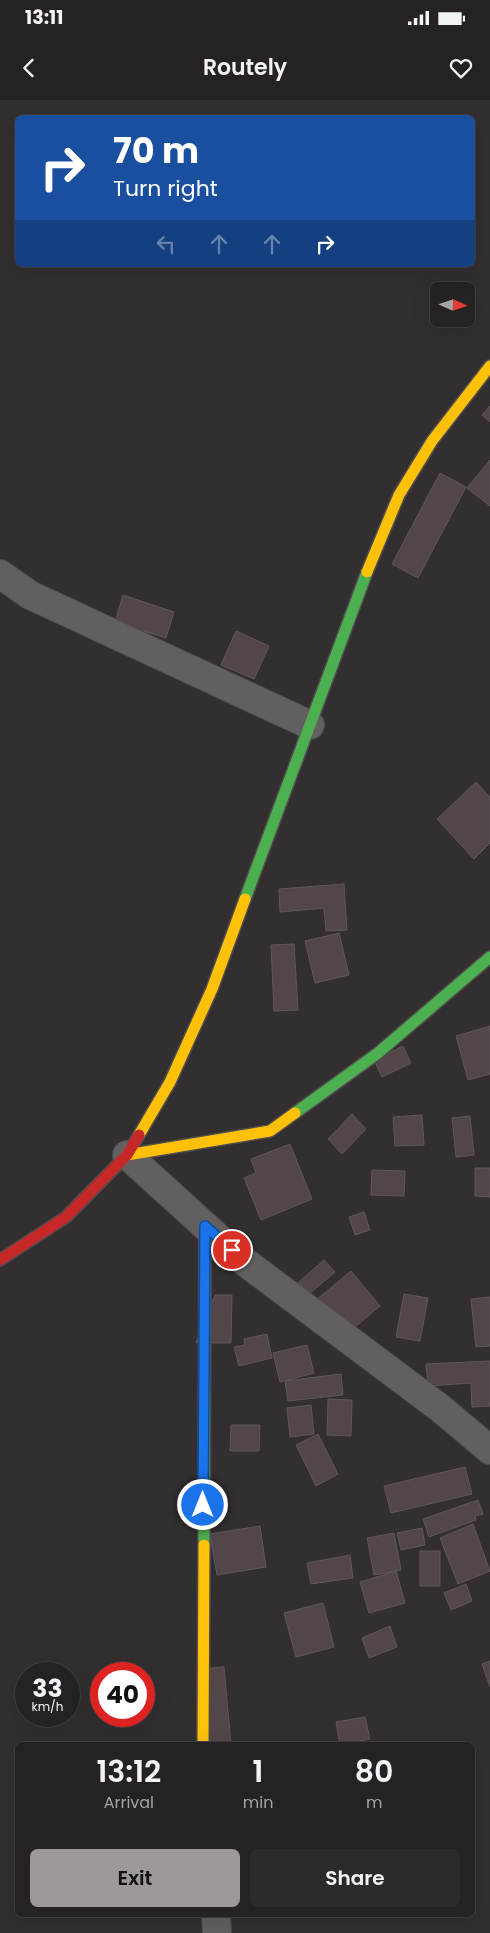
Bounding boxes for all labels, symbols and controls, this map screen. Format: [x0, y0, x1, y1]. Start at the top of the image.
text: 13:11 [25, 4, 63, 31]
text: Routely [203, 52, 287, 83]
icon: back [15, 54, 43, 82]
icon: heart [447, 54, 475, 82]
text: 70 m [113, 126, 199, 175]
icon: right [30, 135, 95, 200]
text: Turn right [113, 173, 218, 204]
icon: left [152, 230, 180, 258]
icon: ahead [205, 230, 233, 258]
icon: ahead [258, 230, 286, 258]
icon: right [311, 230, 339, 258]
north arrow [430, 282, 475, 328]
map controls [430, 282, 475, 327]
pin [211, 1229, 253, 1271]
icon: arrive [218, 1236, 246, 1264]
position arrow [176, 1478, 228, 1530]
speed limit sign: 40 [90, 1662, 155, 1727]
text: 33 [32, 1671, 63, 1706]
text: km/h [32, 1698, 63, 1715]
text: 13:12 [96, 1750, 161, 1793]
text: 1 [253, 1750, 263, 1793]
text: 80 [355, 1750, 394, 1793]
text: Arrival [104, 1791, 154, 1814]
text: min [243, 1791, 273, 1814]
text: m [366, 1791, 382, 1814]
button: Exit [30, 1849, 240, 1907]
button: Share [250, 1849, 460, 1907]

